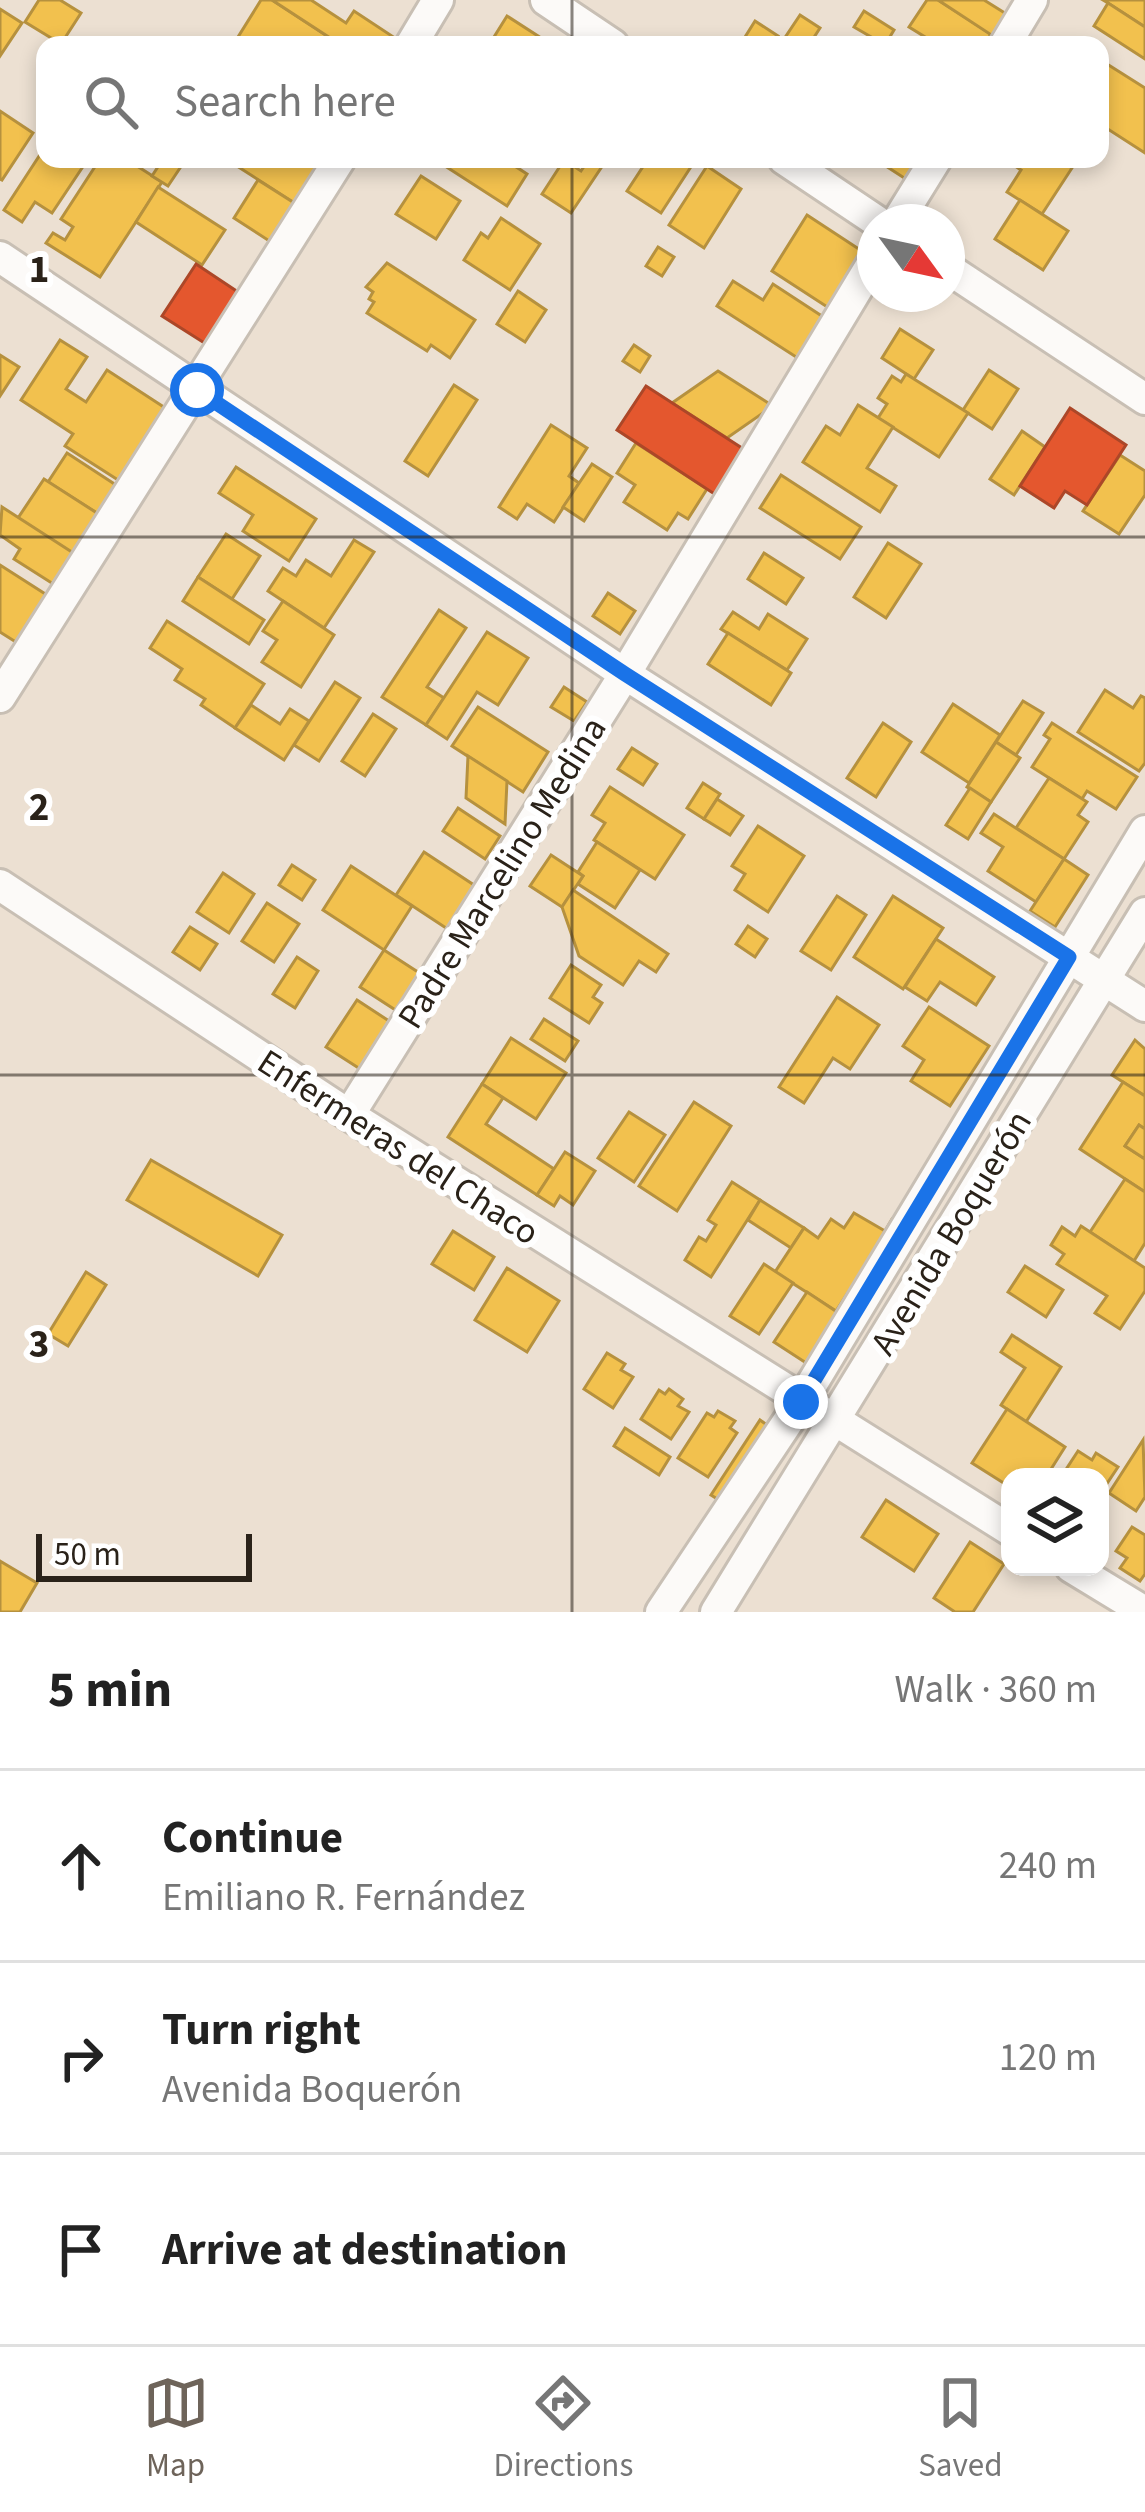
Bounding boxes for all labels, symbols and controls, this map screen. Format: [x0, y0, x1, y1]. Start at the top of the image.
search box [36, 36, 1109, 168]
icon: search [78, 69, 144, 135]
text: Search here [174, 70, 396, 134]
north arrow [857, 204, 965, 312]
text: 1 [29, 242, 49, 298]
route start [170, 363, 224, 417]
street label: Padre Marcelino Medina [385, 707, 619, 1039]
text: 2 [29, 780, 49, 836]
street label: Enfermeras del Chaco [247, 1037, 549, 1258]
street label: Avenida Boquerón [858, 1101, 1045, 1365]
text: 3 [29, 1317, 49, 1373]
route end [774, 1375, 828, 1429]
map controls [1001, 1468, 1109, 1576]
button: layers [1001, 1468, 1109, 1576]
scale bar [36, 1528, 252, 1581]
text: 50 m [54, 1531, 121, 1578]
text: 5 min [48, 1654, 172, 1726]
text: Walk · 360 m [894, 1662, 1097, 1718]
text: Continue [162, 1806, 343, 1870]
icon: ahead [48, 1833, 114, 1899]
text: 240 m [999, 1838, 1097, 1894]
text: Emiliano R. Fernández [162, 1870, 525, 1926]
text: Turn right [162, 1998, 361, 2062]
icon: right [48, 2025, 114, 2091]
text: 120 m [999, 2030, 1097, 2086]
text: Avenida Boquerón [162, 2062, 462, 2118]
icon: arrive [48, 2217, 114, 2283]
text: Arrive at destination [162, 2218, 567, 2282]
tab: Map [143, 2370, 209, 2489]
tab: Directions [494, 2370, 633, 2489]
tab: Saved [918, 2370, 1002, 2489]

